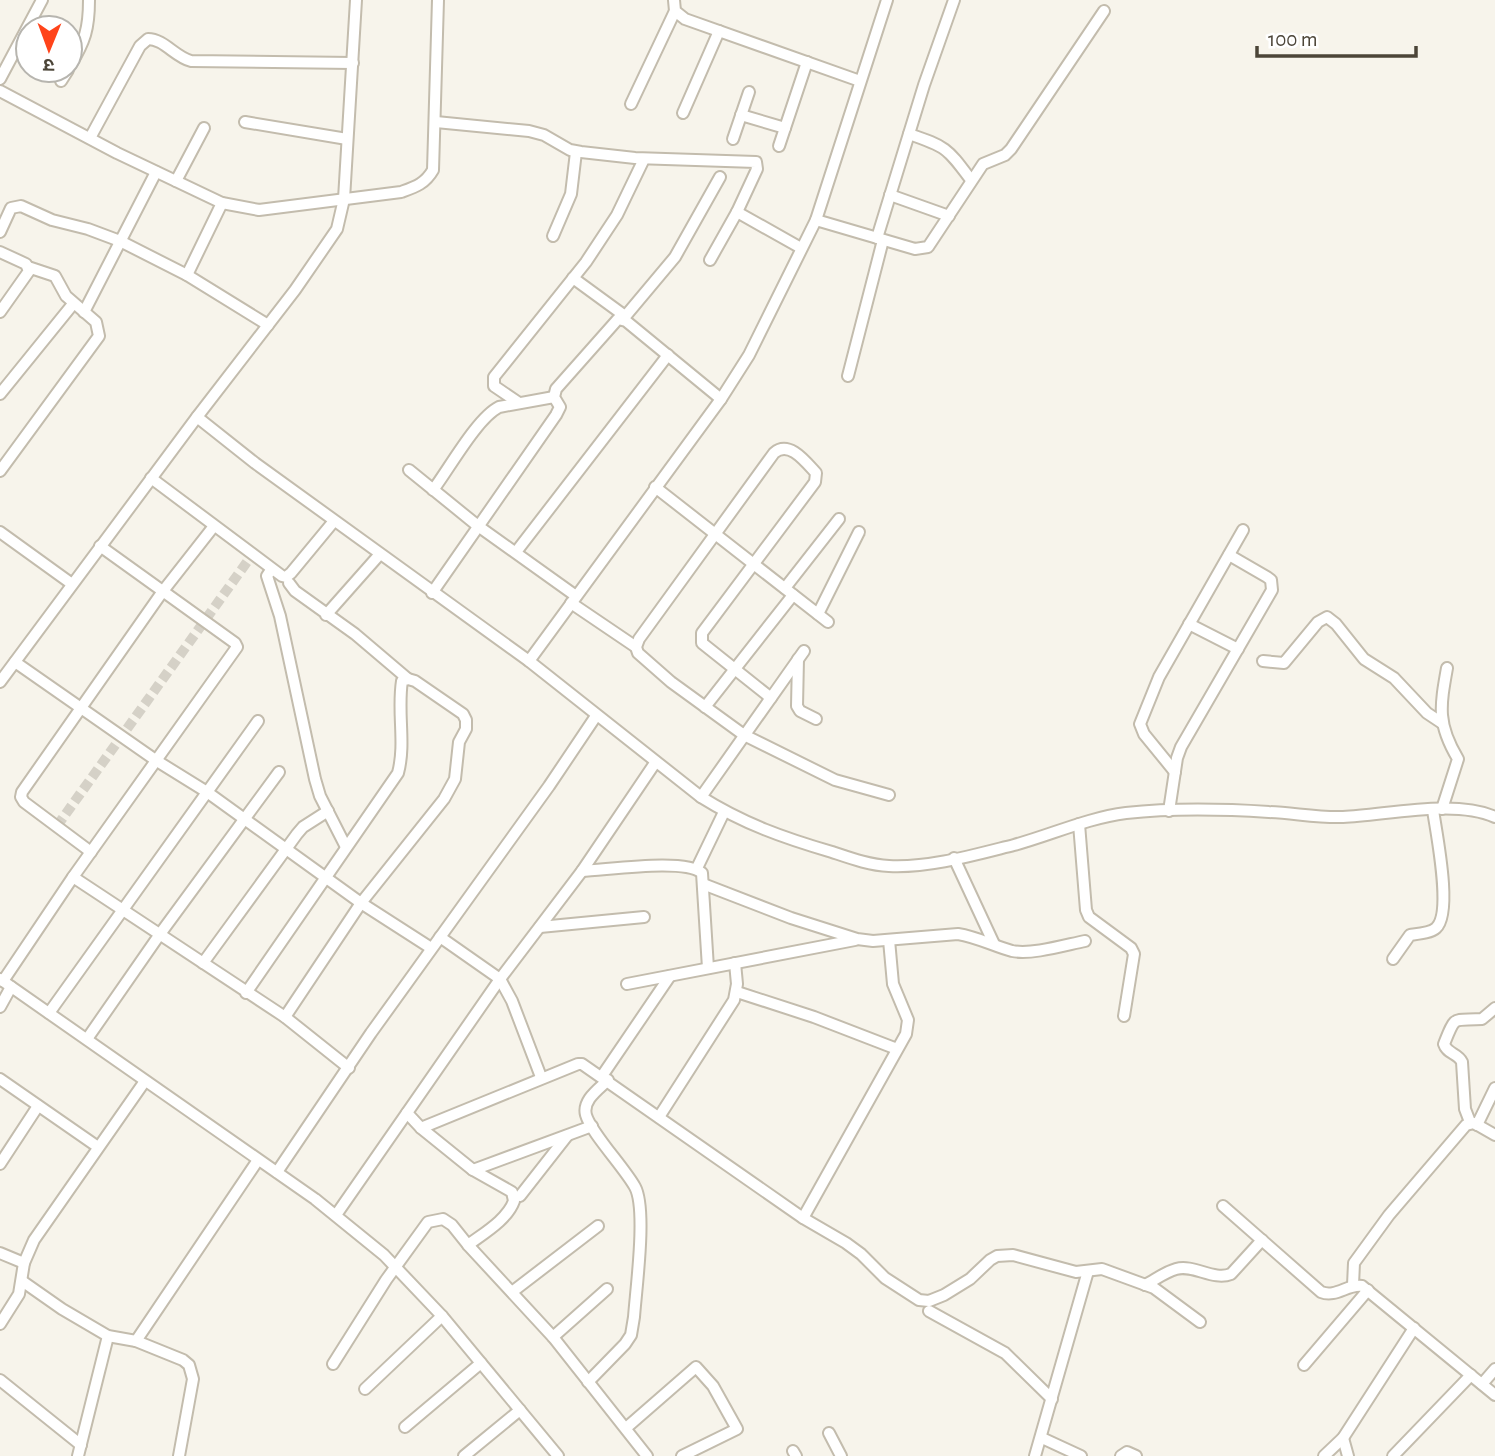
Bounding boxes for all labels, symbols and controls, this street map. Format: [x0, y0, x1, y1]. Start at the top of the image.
north arrow [14, 14, 84, 84]
scale bar [1257, 14, 1416, 58]
text: 100 m [1268, 29, 1318, 50]
text: उ [42, 55, 54, 74]

